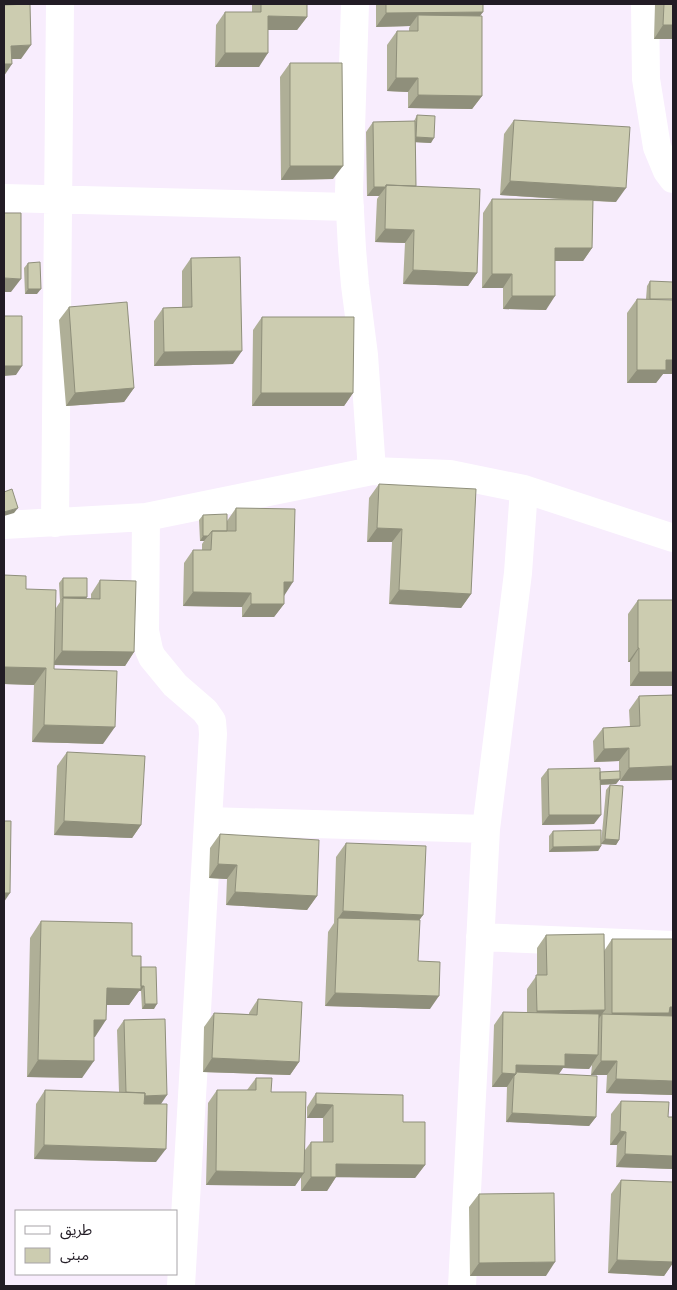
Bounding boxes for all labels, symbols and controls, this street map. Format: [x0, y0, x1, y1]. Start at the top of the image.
legend [15, 1210, 178, 1275]
text: طريق [60, 1219, 92, 1240]
text: مبنى [60, 1244, 89, 1264]

